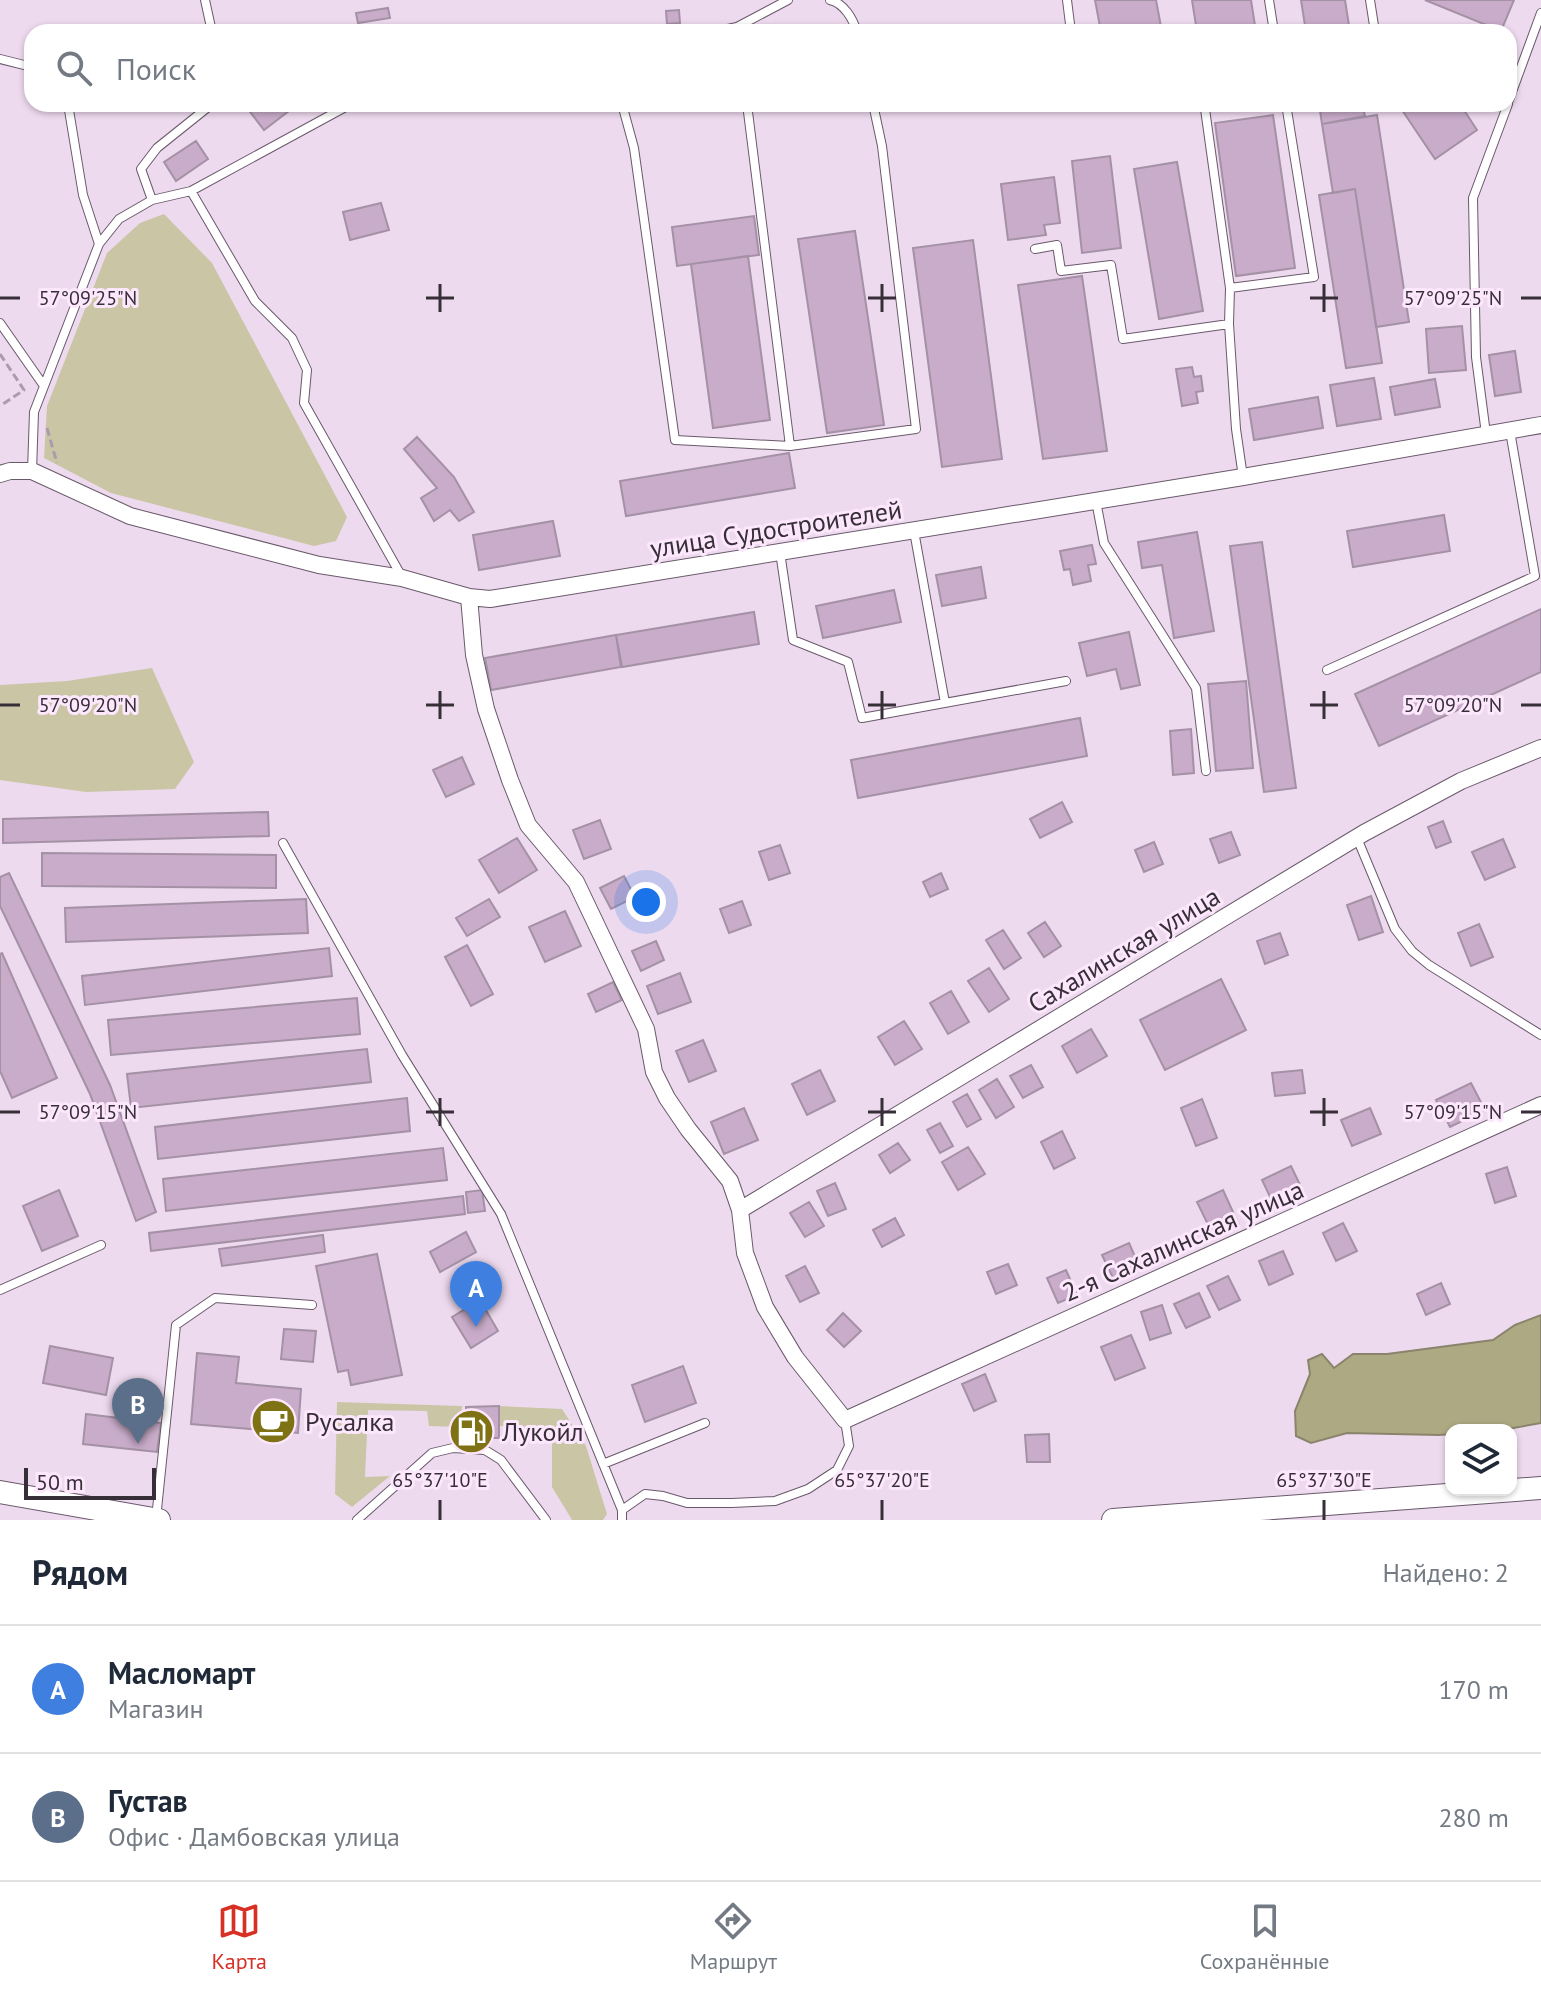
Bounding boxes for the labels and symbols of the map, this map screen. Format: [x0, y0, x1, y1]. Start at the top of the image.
text: 57°09'25"N [39, 285, 137, 311]
text: 57°09'25"N [1404, 285, 1502, 311]
street label: улица Судостроителей [648, 492, 904, 565]
text: 57°09'20"N [39, 692, 137, 718]
text: 57°09'20"N [1404, 692, 1502, 718]
street label: Сахалинская улица [1022, 879, 1226, 1020]
your location [626, 882, 666, 922]
text: 57°09'15"N [39, 1099, 137, 1125]
text: 57°09'15"N [1404, 1099, 1502, 1125]
street label: 2-я Сахалинская улица [1057, 1172, 1309, 1309]
pin: A [450, 1261, 502, 1327]
pin: B [112, 1378, 164, 1444]
cafe icon: Русалка [250, 1398, 298, 1446]
place label: Русалка [305, 1405, 395, 1438]
fuel station icon: Лукойл [447, 1408, 495, 1456]
place label: Лукойл [501, 1415, 584, 1448]
scale bar [24, 1464, 156, 1500]
text: 65°37'10"E [392, 1467, 488, 1493]
text: 65°37'20"E [834, 1467, 930, 1493]
text: 65°37'30"E [1276, 1467, 1372, 1493]

